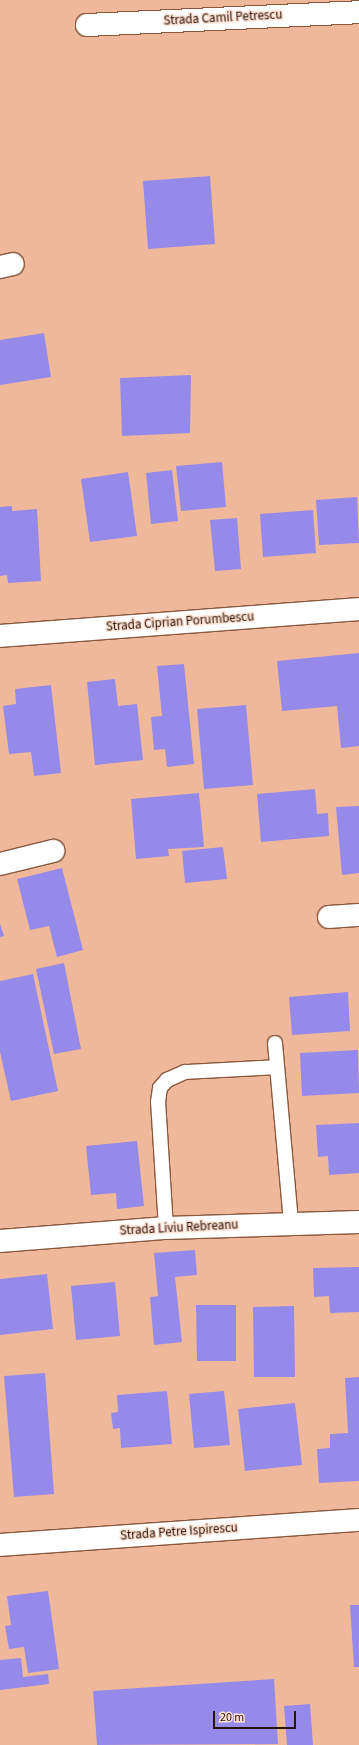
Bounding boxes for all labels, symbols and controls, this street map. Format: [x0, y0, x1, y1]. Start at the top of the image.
street label: Strada Camil Petrescu [163, 7, 283, 29]
street label: Strada Ciprian Porumbescu [105, 609, 255, 635]
street label: Strada Liviu Rebreanu [119, 1217, 239, 1239]
street label: Strada Petre Ispirescu [120, 1520, 238, 1544]
scale bar [215, 1703, 298, 1729]
text: 20 m [220, 1709, 244, 1726]

